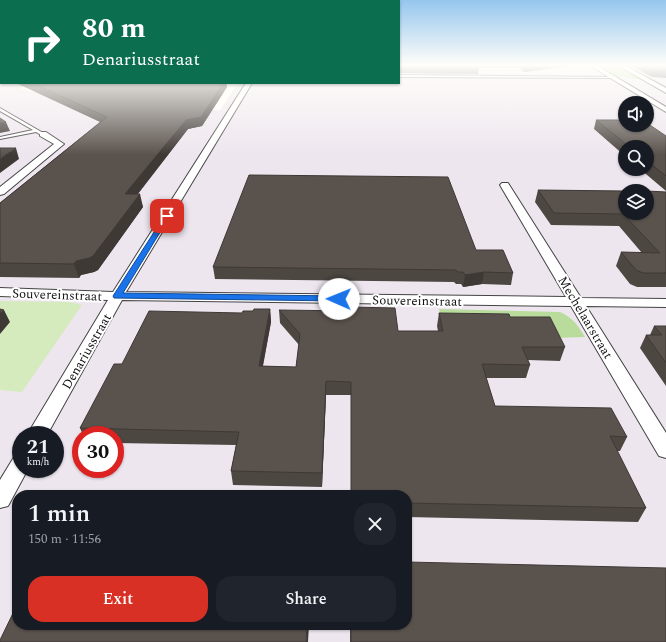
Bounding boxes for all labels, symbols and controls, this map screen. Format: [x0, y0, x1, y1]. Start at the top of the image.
text: 80 m [82, 7, 146, 50]
icon: right [16, 16, 68, 68]
text: Denariusstraat [82, 46, 200, 73]
map controls [618, 96, 654, 220]
button: sound [618, 96, 654, 132]
button: search [618, 140, 654, 176]
button: layers [618, 184, 654, 220]
pin [150, 199, 184, 233]
icon: arrive [156, 205, 178, 227]
street label: Mechelaarstraat [553, 272, 618, 363]
position arrow [318, 278, 360, 320]
street label: Souvereinstraat [12, 283, 103, 307]
street label: Souvereinstraat [372, 290, 463, 312]
street label: Denariusstraat [57, 309, 117, 393]
speed limit sign: 30 [72, 426, 124, 478]
text: 21 [27, 432, 49, 462]
text: km/h [27, 454, 49, 470]
text: 1 min [28, 496, 90, 532]
button: close [354, 503, 396, 545]
text: 150 m · 11:56 [28, 529, 101, 549]
button: Exit [28, 576, 208, 622]
button: Share [216, 576, 396, 622]

